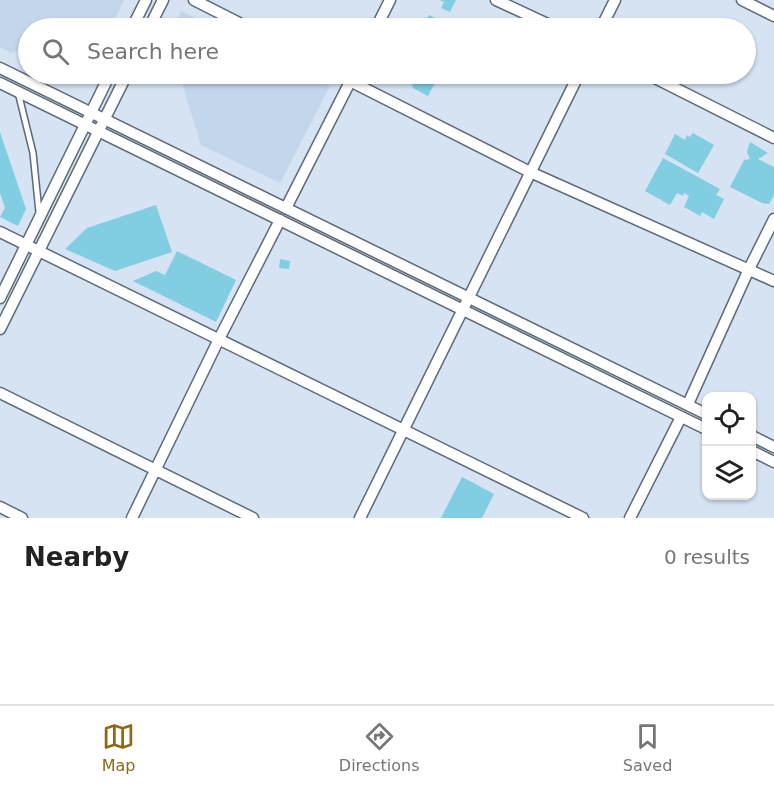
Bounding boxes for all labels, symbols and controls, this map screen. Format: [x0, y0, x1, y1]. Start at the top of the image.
search box [18, 18, 756, 84]
icon: search [39, 35, 72, 68]
text: Search here [87, 39, 219, 64]
map controls [702, 392, 756, 500]
button: locate [702, 392, 756, 446]
button: layers [702, 446, 756, 500]
text: Nearby [24, 542, 129, 572]
text: 0 results [664, 545, 750, 569]
tab: Map [102, 720, 135, 775]
tab: Directions [339, 720, 419, 775]
tab: Saved [623, 720, 672, 775]

